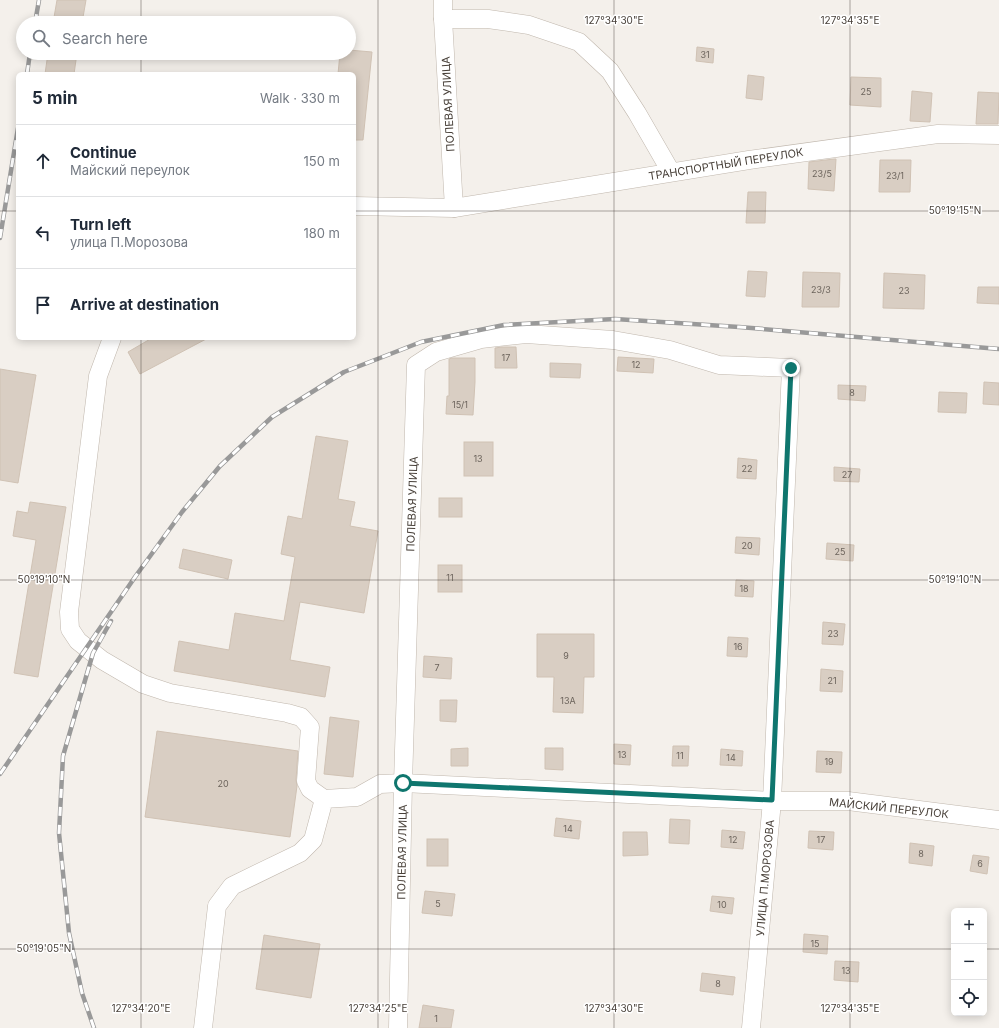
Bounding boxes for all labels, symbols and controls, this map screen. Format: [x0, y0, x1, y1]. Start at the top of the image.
text: 127°34'30"E [584, 14, 644, 26]
text: 127°34'35"E [821, 14, 879, 26]
search box [16, 16, 356, 60]
icon: search [30, 27, 52, 49]
text: Search here [62, 29, 148, 48]
house number: 31 [700, 49, 710, 60]
street label: ПОЛЕВАЯ УЛИЦА [438, 56, 457, 152]
house number: 25 [861, 86, 871, 97]
text: 5 min [32, 88, 78, 108]
text: Walk · 330 m [260, 90, 340, 106]
text: Continue [70, 143, 137, 162]
street label: ТРАНСПОРТНЫЙ ПЕРЕУЛОК [648, 145, 805, 183]
icon: ahead [32, 150, 54, 172]
text: 150 m [304, 153, 340, 169]
text: Майский переулок [70, 162, 190, 178]
house number: 23/5 [812, 168, 832, 179]
house number: 23/1 [886, 170, 904, 181]
text: 50°19'15"N [929, 204, 981, 216]
text: Turn left [70, 215, 131, 234]
icon: left [32, 222, 54, 244]
text: 180 m [303, 225, 340, 241]
text: улица П.Морозова [70, 234, 188, 250]
house number: 23/3 [811, 284, 831, 295]
house number: 23 [898, 285, 910, 296]
icon: arrive [32, 294, 54, 316]
text: Arrive at destination [70, 295, 219, 314]
house number: 17 [502, 352, 510, 363]
house number: 12 [631, 359, 641, 370]
route end [782, 359, 800, 377]
house number: 8 [849, 387, 855, 398]
house number: 15/1 [452, 399, 468, 410]
house number: 13 [473, 453, 483, 464]
street label: ПОЛЕВАЯ УЛИЦА [403, 456, 421, 552]
house number: 22 [742, 463, 752, 474]
house number: 27 [842, 469, 852, 480]
house number: 20 [741, 540, 753, 551]
house number: 25 [835, 546, 845, 557]
house number: 11 [446, 572, 454, 583]
text: 50°19'10"N [18, 573, 70, 585]
text: 50°19'10"N [929, 573, 981, 585]
house number: 18 [739, 583, 749, 594]
house number: 23 [827, 628, 839, 639]
house number: 16 [733, 641, 743, 652]
house number: 9 [563, 650, 569, 661]
house number: 7 [434, 662, 440, 673]
house number: 21 [827, 675, 837, 686]
house number: 13А [560, 695, 576, 706]
house number: 13 [617, 749, 627, 760]
house number: 11 [676, 750, 684, 761]
house number: 14 [726, 752, 736, 763]
house number: 19 [824, 756, 834, 767]
route start [394, 774, 412, 792]
house number: 20 [217, 778, 229, 789]
street label: МАЙСКИЙ ПЕРЕУЛОК [828, 795, 950, 821]
street label: ПОЛЕВАЯ УЛИЦА [394, 804, 410, 900]
street label: УЛИЦА П.МОРОЗОВА [753, 819, 777, 937]
house number: 14 [563, 823, 573, 834]
house number: 12 [728, 834, 738, 845]
house number: 17 [817, 834, 825, 845]
house number: 8 [918, 848, 924, 859]
house number: 6 [977, 858, 983, 869]
house number: 5 [435, 898, 441, 909]
house number: 10 [717, 899, 727, 910]
map controls [951, 908, 987, 1016]
button: + [951, 908, 987, 944]
house number: 15 [810, 938, 820, 949]
text: 50°19'05"N [17, 942, 71, 954]
button: − [951, 944, 987, 980]
house number: 13 [841, 965, 851, 976]
house number: 8 [715, 978, 721, 989]
button: locate [951, 980, 987, 1016]
text: 127°34'20"E [111, 1002, 171, 1014]
text: 127°34'25"E [349, 1002, 407, 1014]
text: 127°34'30"E [584, 1002, 644, 1014]
text: 127°34'35"E [821, 1002, 879, 1014]
house number: 1 [434, 1013, 438, 1024]

